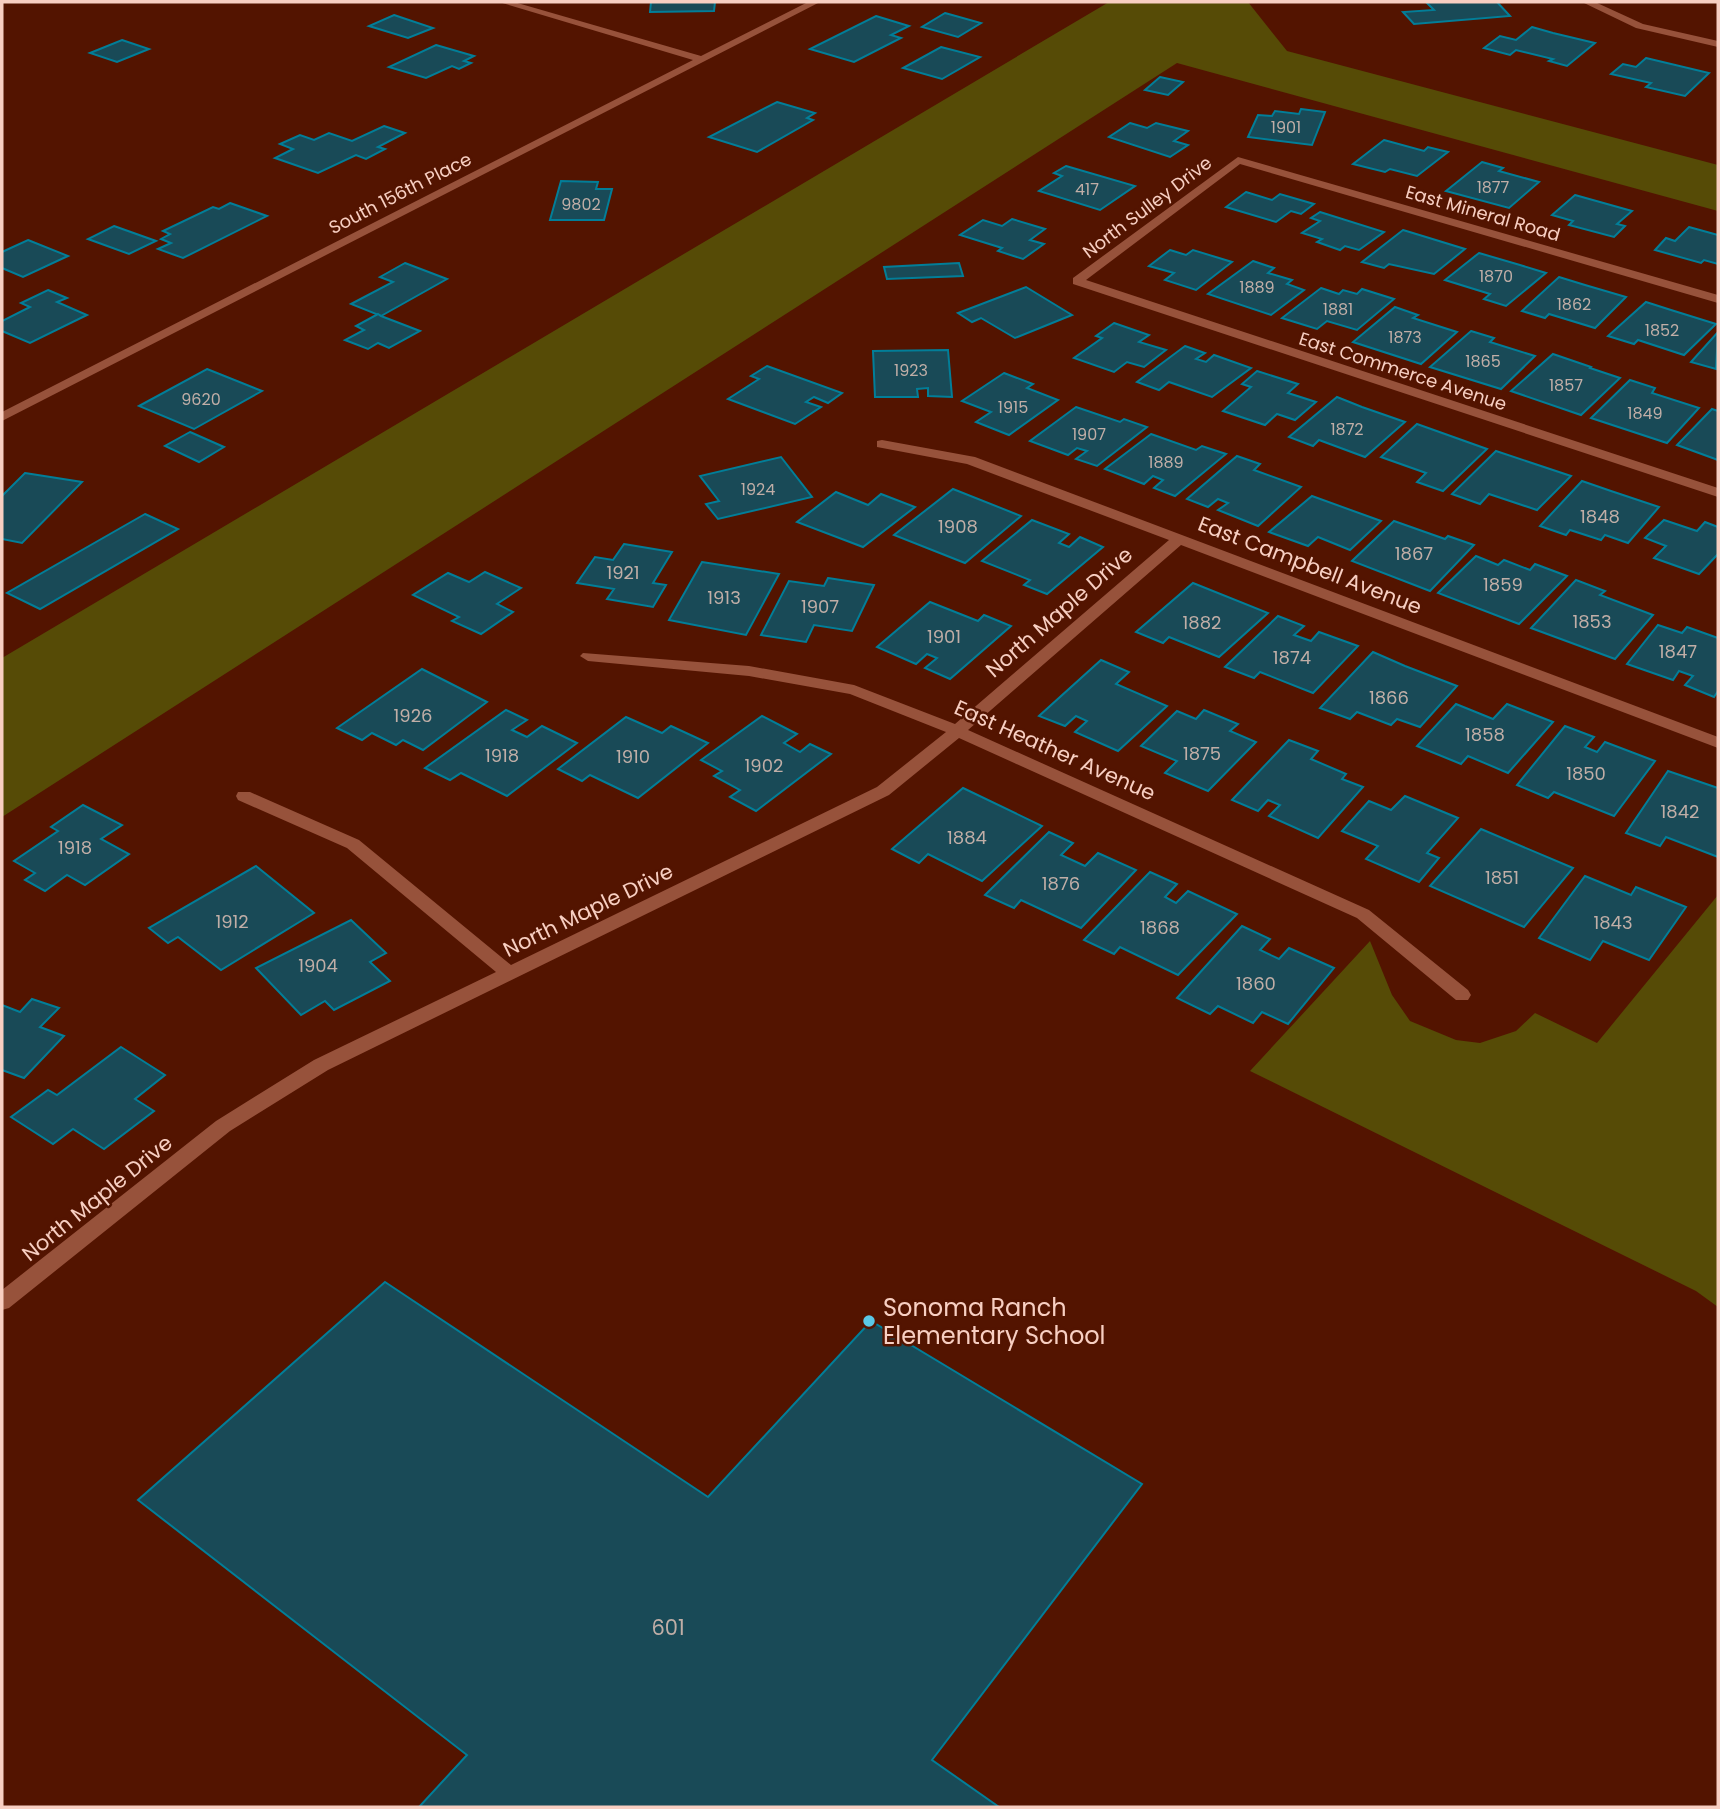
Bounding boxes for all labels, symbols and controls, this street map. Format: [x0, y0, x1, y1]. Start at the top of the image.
house number: 1901 [1271, 116, 1301, 139]
street label: South 156th Place [324, 146, 476, 240]
street label: North Sulley Drive [1077, 150, 1217, 264]
house number: 1877 [1477, 176, 1510, 199]
house number: 417 [1075, 178, 1099, 201]
street label: East Mineral Road [1403, 179, 1563, 247]
house number: 9802 [561, 193, 601, 216]
house number: 1870 [1479, 265, 1513, 288]
house number: 1889 [1239, 276, 1275, 299]
house number: 1862 [1557, 293, 1591, 316]
house number: 1881 [1323, 298, 1353, 321]
house number: 1852 [1645, 319, 1679, 342]
street label: East Commerce Avenue [1296, 326, 1510, 416]
house number: 1873 [1388, 326, 1422, 349]
house number: 1865 [1465, 350, 1501, 373]
house number: 1923 [894, 359, 928, 382]
house number: 1857 [1549, 374, 1583, 397]
house number: 9620 [181, 388, 221, 411]
house number: 1915 [998, 396, 1028, 419]
house number: 1849 [1627, 402, 1663, 425]
house number: 1872 [1330, 418, 1364, 441]
house number: 1907 [1072, 423, 1106, 446]
house number: 1889 [1148, 451, 1184, 474]
house number: 1924 [741, 478, 775, 501]
house number: 1848 [1580, 504, 1620, 529]
street label: East Campbell Avenue [1194, 509, 1426, 621]
house number: 1908 [938, 514, 978, 539]
street label: North Maple Drive [979, 540, 1139, 684]
house number: 1867 [1395, 541, 1433, 566]
house number: 1921 [606, 560, 640, 585]
house number: 1859 [1483, 572, 1523, 597]
house number: 1913 [707, 585, 741, 610]
house number: 1907 [801, 594, 839, 619]
house number: 1853 [1572, 609, 1612, 634]
house number: 1882 [1183, 610, 1221, 635]
house number: 1901 [927, 624, 961, 649]
house number: 1847 [1659, 639, 1697, 664]
house number: 1874 [1273, 645, 1311, 670]
house number: 1866 [1369, 685, 1409, 710]
street label: East Heather Avenue [950, 693, 1160, 807]
house number: 1926 [394, 703, 432, 728]
house number: 1858 [1465, 722, 1505, 747]
house number: 1875 [1183, 741, 1221, 766]
house number: 1918 [485, 743, 519, 768]
house number: 1910 [616, 744, 650, 769]
house number: 1902 [745, 753, 783, 778]
house number: 1850 [1566, 761, 1606, 786]
house number: 1842 [1661, 799, 1699, 824]
house number: 1884 [947, 825, 987, 850]
house number: 1918 [58, 835, 92, 860]
street label: North Maple Drive [498, 856, 678, 964]
house number: 1851 [1485, 865, 1519, 890]
house number: 1876 [1042, 871, 1080, 896]
house number: 1912 [215, 909, 249, 934]
house number: 1843 [1593, 910, 1633, 935]
house number: 1868 [1140, 915, 1180, 940]
house number: 1904 [298, 953, 338, 978]
house number: 1860 [1236, 971, 1276, 996]
street label: North Maple Drive [16, 1128, 178, 1268]
place label: Sonoma Ranch Elementary School [883, 1291, 1106, 1352]
marker: Sonoma Ranch Elementary School [861, 1313, 877, 1329]
house number: 601 [651, 1613, 685, 1642]

